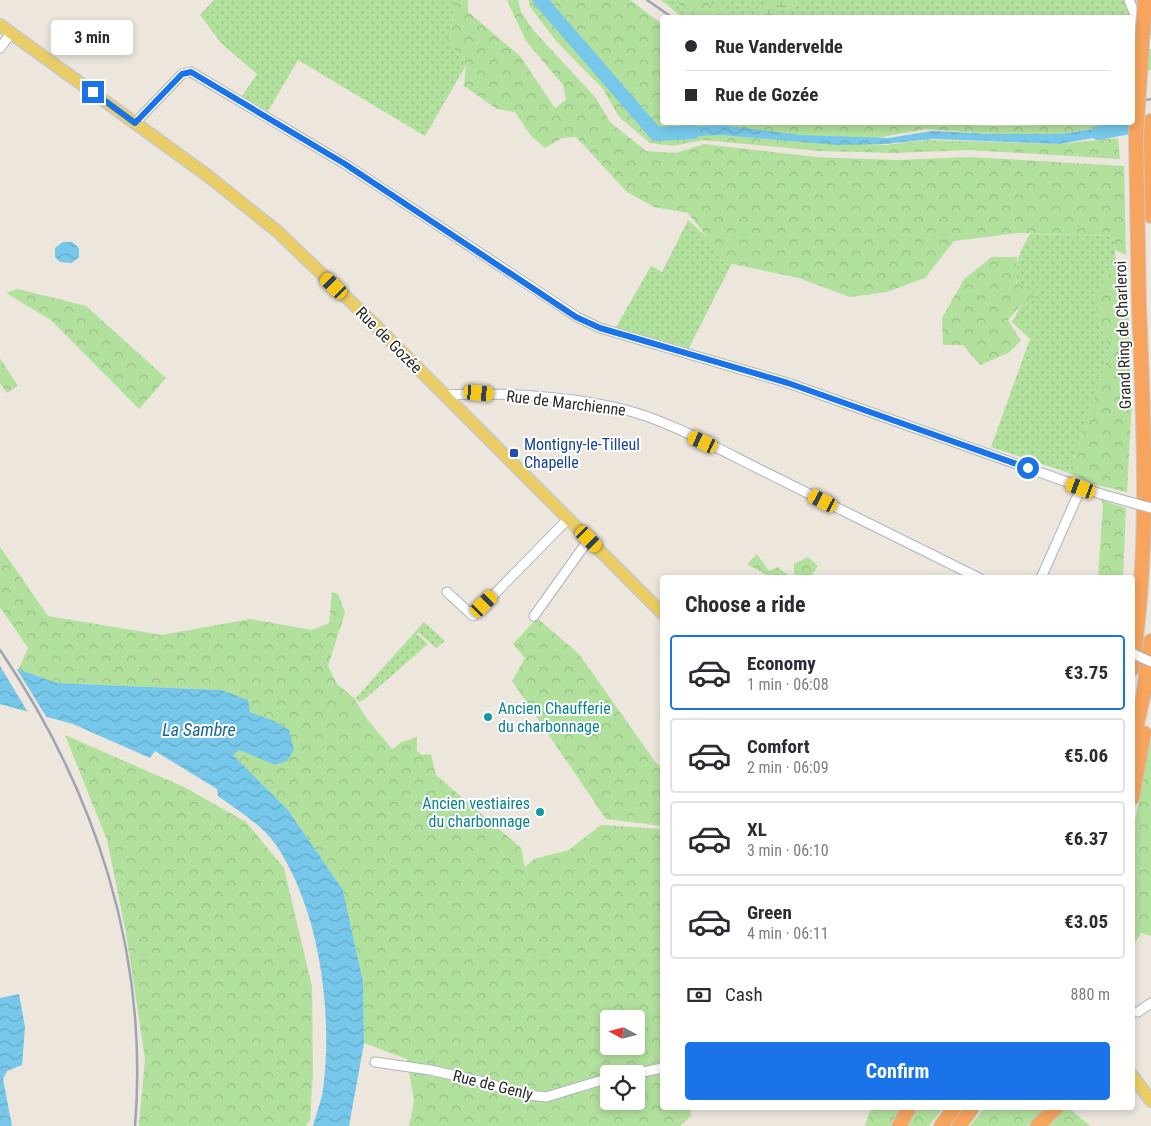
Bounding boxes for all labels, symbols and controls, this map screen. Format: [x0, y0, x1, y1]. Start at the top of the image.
callout: 3 min [52, 19, 134, 54]
text: 3 min [74, 28, 110, 47]
text: Rue Vandervelde [715, 35, 843, 58]
route end [82, 81, 104, 103]
text: Rue de Gozée [715, 83, 818, 106]
street label: Grand Ring de Charleroi [1111, 260, 1135, 410]
car [317, 270, 350, 302]
street label: Rue de Gozée [352, 303, 426, 377]
car [463, 384, 494, 402]
street label: Rue de Marchienne [505, 386, 627, 420]
car [686, 429, 719, 455]
place label: Montigny-le-Tilleul Chapelle [524, 435, 640, 472]
marker: Montigny-le-Tilleul Chapelle [508, 447, 520, 459]
route start [1017, 457, 1039, 479]
car [1064, 476, 1097, 500]
car [806, 488, 839, 514]
car [573, 523, 604, 555]
car [468, 588, 499, 620]
text: Choose a ride [685, 592, 806, 617]
icon: car [687, 650, 732, 695]
text: Economy [747, 652, 816, 675]
text: €3.75 [1064, 661, 1108, 684]
text: 1 min · 06:08 [747, 675, 829, 694]
place label: Ancien Chaufferie du charbonnage [498, 699, 611, 736]
marker: Ancien Chaufferie du charbonnage [482, 711, 494, 723]
water label: La Sambre [162, 719, 236, 740]
icon: car [687, 733, 732, 778]
text: Comfort [747, 735, 810, 758]
text: €5.06 [1064, 744, 1108, 767]
text: 2 min · 06:09 [747, 758, 829, 777]
place label: Ancien vestiaires du charbonnage [422, 794, 530, 831]
marker: Ancien vestiaires du charbonnage [534, 806, 546, 818]
icon: car [687, 816, 732, 861]
text: XL [747, 818, 767, 841]
text: €6.37 [1064, 827, 1108, 850]
text: 3 min · 06:10 [747, 841, 829, 860]
icon: car [687, 899, 732, 944]
text: Green [747, 901, 792, 924]
text: €3.05 [1064, 910, 1108, 933]
text: 4 min · 06:11 [747, 924, 829, 943]
icon: cash [685, 981, 713, 1009]
text: Cash [725, 983, 763, 1006]
text: 880 m [1071, 985, 1110, 1004]
north arrow [600, 1010, 645, 1055]
map controls [600, 1010, 645, 1110]
button: Confirm [685, 1042, 1110, 1100]
button: locate [600, 1065, 645, 1110]
street label: Rue de Genly [451, 1066, 535, 1104]

